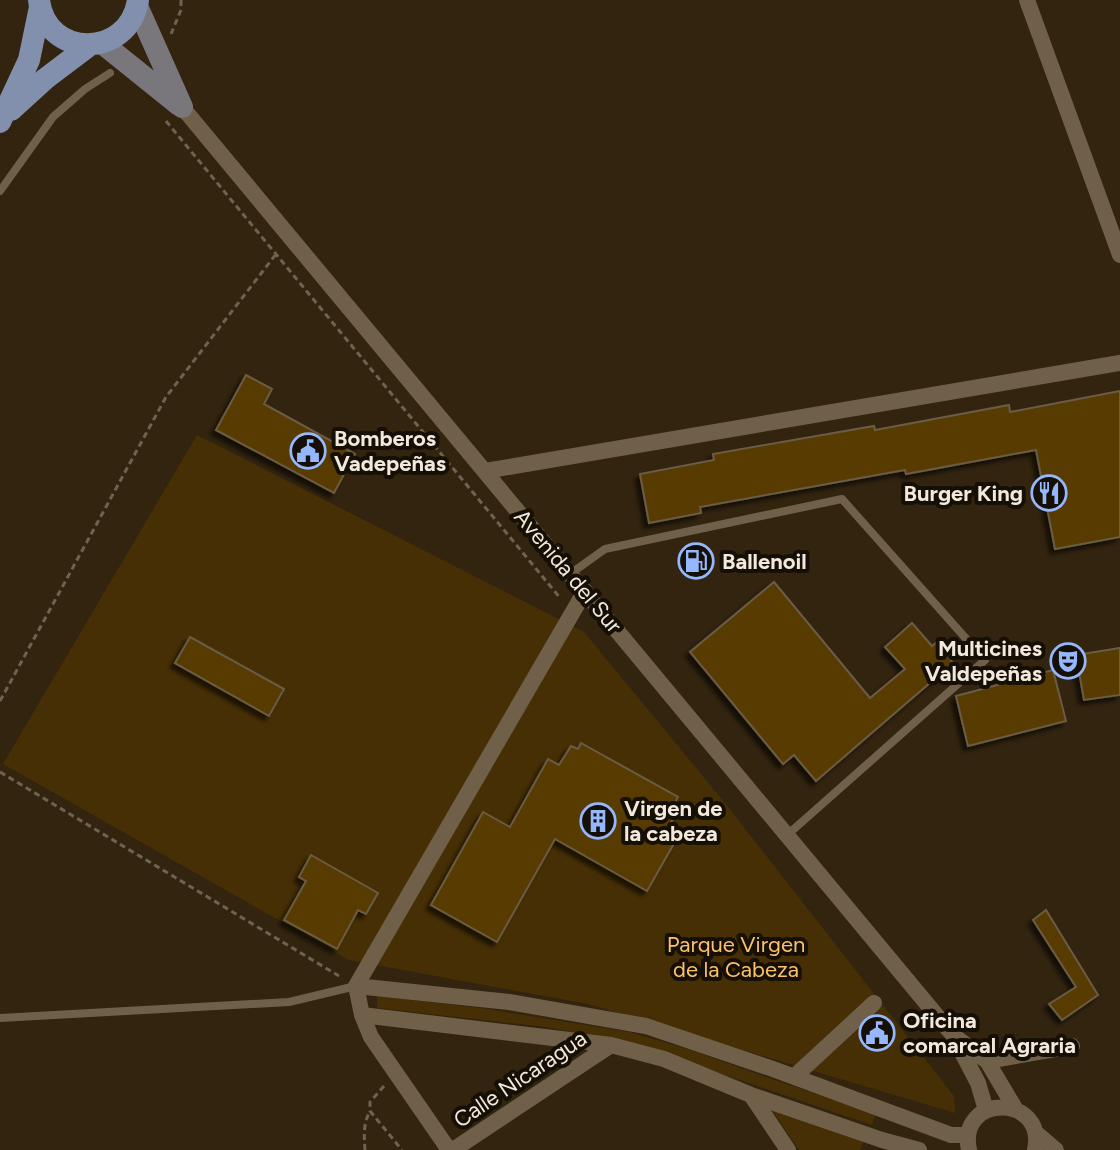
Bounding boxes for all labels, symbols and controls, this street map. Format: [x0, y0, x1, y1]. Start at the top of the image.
place label: Bomberos Vadepeñas [334, 425, 446, 477]
public building icon: Bomberos Vadepeñas [289, 432, 327, 470]
restaurant icon: Burger King [1030, 474, 1068, 512]
place label: Burger King [904, 480, 1023, 507]
street label: Avenida del Sur [508, 504, 628, 639]
fuel station icon: Ballenoil [677, 542, 715, 580]
place label: Ballenoil [722, 548, 807, 575]
place label: Multicines Valdepeñas [925, 635, 1042, 687]
theatre icon: Multicines Valdepeñas [1049, 642, 1087, 680]
place label: Virgen de la cabeza [624, 795, 722, 847]
building icon: Virgen de la cabeza [579, 802, 617, 840]
park label: Parque Virgen de la Cabeza [667, 931, 805, 983]
place label: Oficina comarcal Agraria [903, 1007, 1076, 1059]
public building icon: Oficina comarcal Agraria [858, 1014, 896, 1052]
street label: Calle Nicaragua [448, 1025, 592, 1133]

